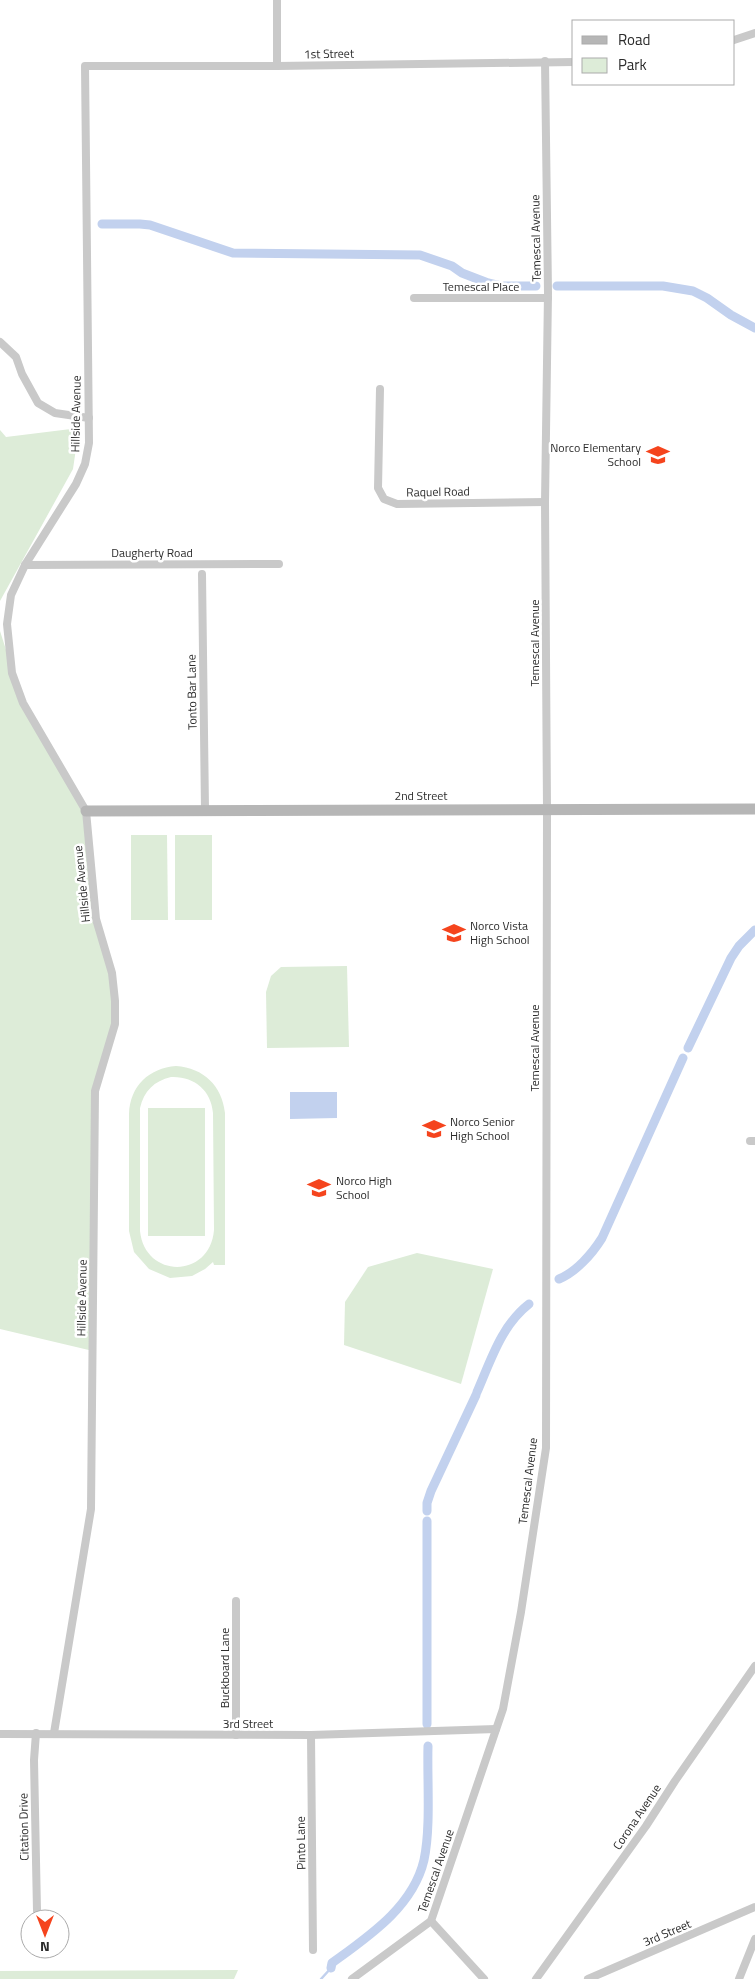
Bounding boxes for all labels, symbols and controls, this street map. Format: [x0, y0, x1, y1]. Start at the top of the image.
legend [572, 20, 735, 85]
text: Road [618, 28, 650, 51]
street label: 1st Street [304, 44, 355, 63]
text: Park [618, 53, 647, 76]
street label: Temescal Avenue [525, 194, 546, 282]
street label: Temescal Place [443, 277, 519, 296]
street label: Hillside Avenue [65, 375, 86, 453]
place label: Norco Elementary School [550, 438, 641, 471]
school or university icon: Norco Elementary School [645, 442, 671, 468]
street label: Raquel Road [406, 481, 470, 502]
street label: Daugherty Road [111, 543, 193, 562]
street label: Temescal Avenue [525, 599, 544, 687]
street label: Tonto Bar Lane [181, 654, 202, 730]
street label: 2nd Street [394, 786, 448, 805]
street label: Hillside Avenue [68, 845, 95, 923]
place label: Norco Vista High School [470, 916, 530, 949]
school or university icon: Norco Vista High School [441, 920, 467, 946]
street label: Temescal Avenue [525, 1004, 544, 1092]
place label: Norco Senior High School [450, 1112, 515, 1145]
school or university icon: Norco Senior High School [421, 1116, 447, 1142]
place label: Norco High School [336, 1171, 392, 1204]
school or university icon: Norco High School [306, 1175, 332, 1201]
street label: Hillside Avenue [71, 1259, 92, 1337]
street label: Temescal Avenue [513, 1437, 542, 1525]
street label: Buckboard Lane [215, 1628, 234, 1708]
street label: 3rd Street [223, 1714, 274, 1733]
street label: Corona Avenue [608, 1780, 666, 1853]
street label: Citation Drive [13, 1793, 34, 1861]
street label: Pinto Lane [291, 1816, 310, 1870]
street label: Temescal Avenue [412, 1827, 459, 1915]
north arrow [20, 1909, 70, 1959]
street label: 3rd Street [640, 1914, 695, 1951]
text: N [40, 1937, 50, 1958]

